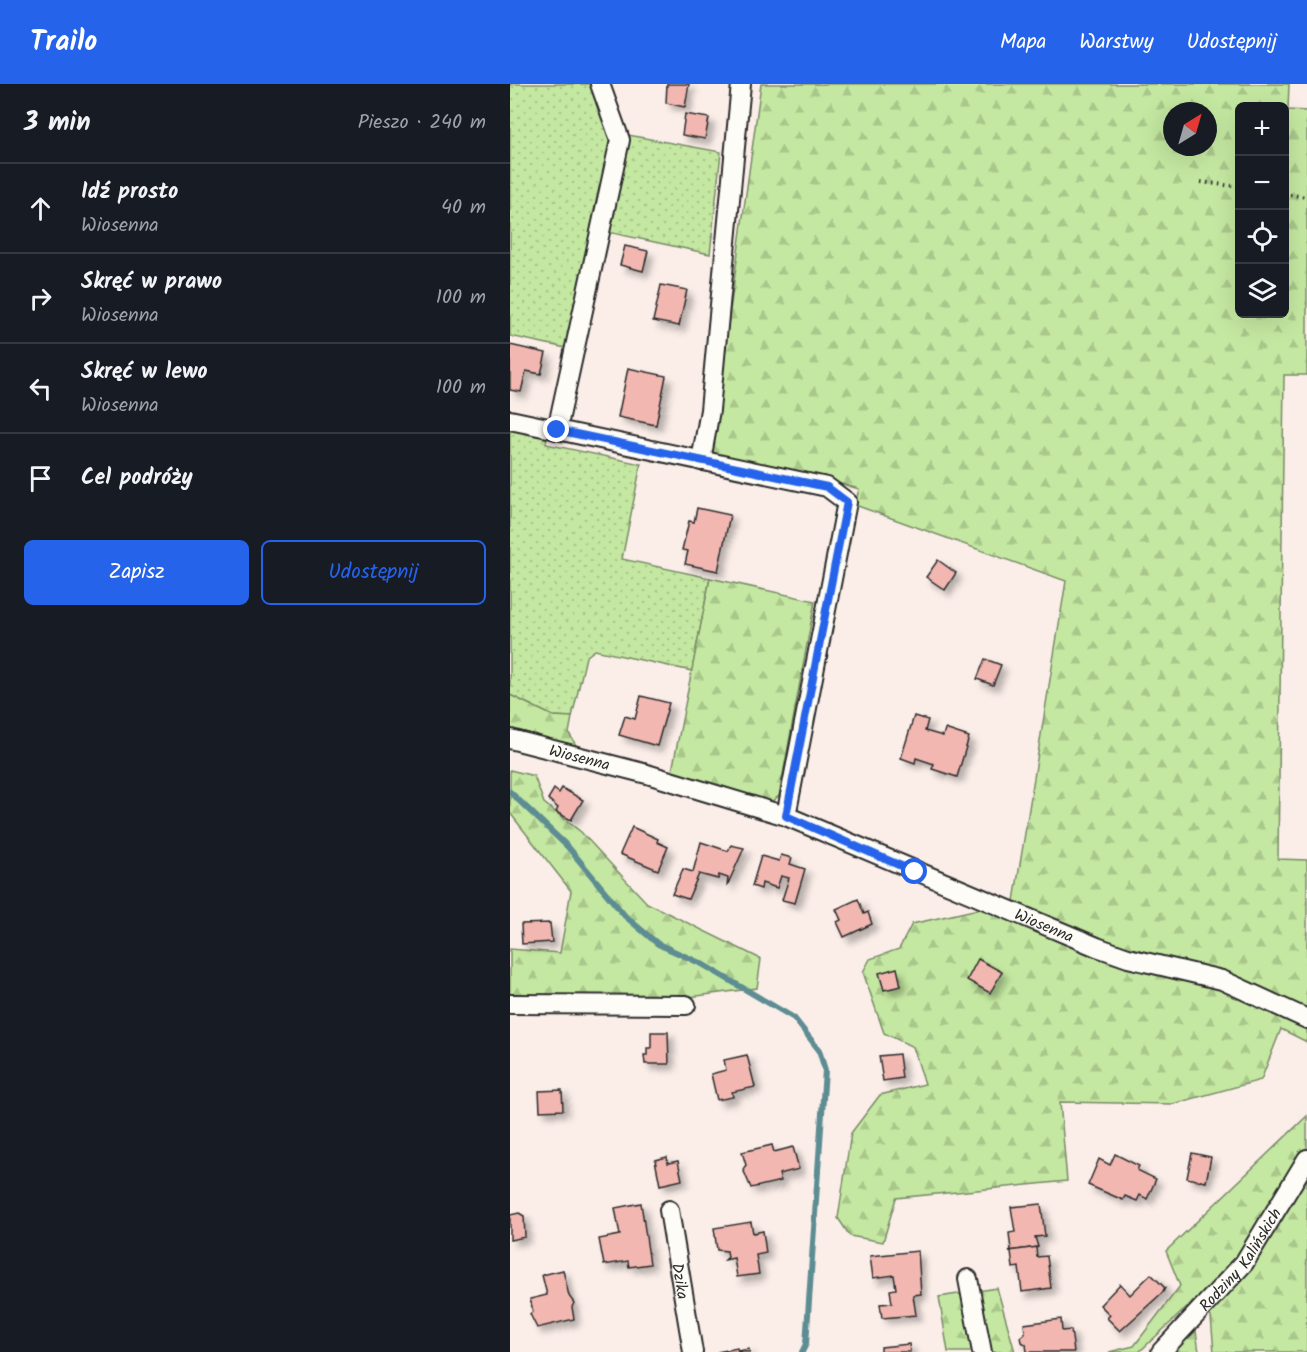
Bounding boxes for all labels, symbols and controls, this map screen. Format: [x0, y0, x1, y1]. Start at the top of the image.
text: Trailo [30, 20, 97, 65]
text: Mapa [1000, 26, 1046, 59]
text: Warstwy [1079, 26, 1154, 59]
text: Udostępnij [1187, 26, 1277, 59]
text: 3 min [24, 102, 91, 144]
north arrow [1163, 102, 1217, 156]
map controls [1235, 102, 1289, 318]
button: + [1235, 102, 1289, 156]
text: Pieszo · 240 m [358, 107, 486, 139]
button: − [1235, 156, 1289, 210]
text: Idź prosto [81, 175, 178, 210]
icon: ahead [24, 192, 57, 225]
text: 40 m [441, 192, 486, 224]
text: Wiosenna [81, 210, 159, 242]
button: locate [1235, 210, 1289, 264]
button: layers [1235, 264, 1289, 318]
text: Skręć w prawo [81, 265, 222, 300]
icon: right [24, 282, 57, 315]
text: 100 m [436, 282, 486, 314]
text: Wiosenna [81, 300, 159, 332]
text: Skręć w lewo [81, 355, 208, 390]
icon: left [24, 372, 57, 405]
text: 100 m [436, 372, 486, 404]
text: Wiosenna [81, 390, 159, 422]
route end [543, 416, 569, 442]
text: Cel podróży [81, 461, 193, 496]
icon: arrive [24, 462, 57, 495]
button: Zapisz [24, 540, 249, 605]
button: Udostępnij [261, 540, 486, 605]
street label: Wiosenna [546, 738, 613, 778]
route start [901, 858, 927, 884]
street label: Wiosenna [1010, 903, 1077, 950]
street label: Rodziny Kalińskich [1194, 1204, 1289, 1318]
street label: Dzika [664, 1261, 695, 1301]

